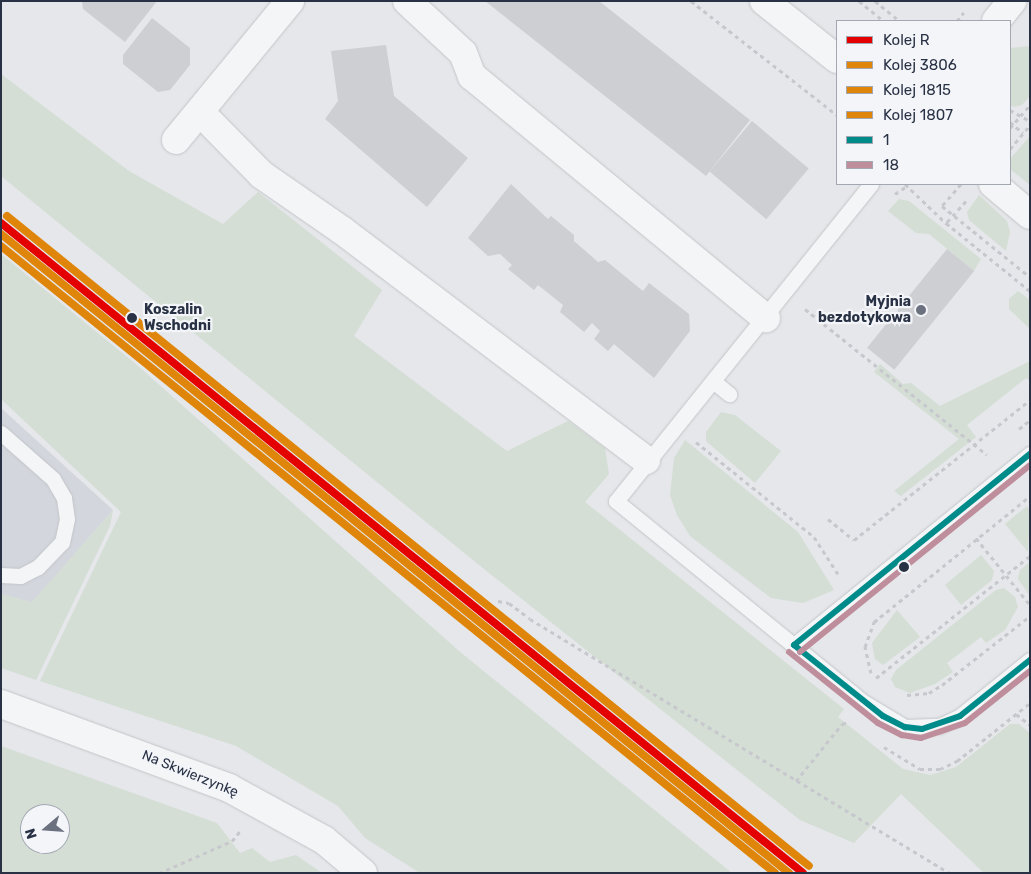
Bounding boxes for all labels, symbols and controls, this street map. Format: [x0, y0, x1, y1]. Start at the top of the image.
legend [836, 20, 1011, 185]
text: Kolej R [883, 31, 930, 49]
text: Kolej 3806 [883, 56, 957, 74]
text: Kolej 1815 [883, 81, 951, 99]
text: Kolej 1807 [883, 106, 953, 124]
text: 1 [883, 131, 889, 149]
text: 18 [883, 156, 899, 174]
place label: Myjnia bezdotykowa [818, 294, 911, 326]
place label: Koszalin Wschodni [144, 302, 211, 334]
marker: Myjnia bezdotykowa [915, 304, 927, 316]
marker: Koszalin Wschodni [123, 309, 141, 327]
unlabelled marker [899, 562, 909, 572]
street label: Na Skwierzynkę [139, 747, 241, 801]
north arrow [20, 804, 70, 854]
text: N [22, 826, 41, 841]

